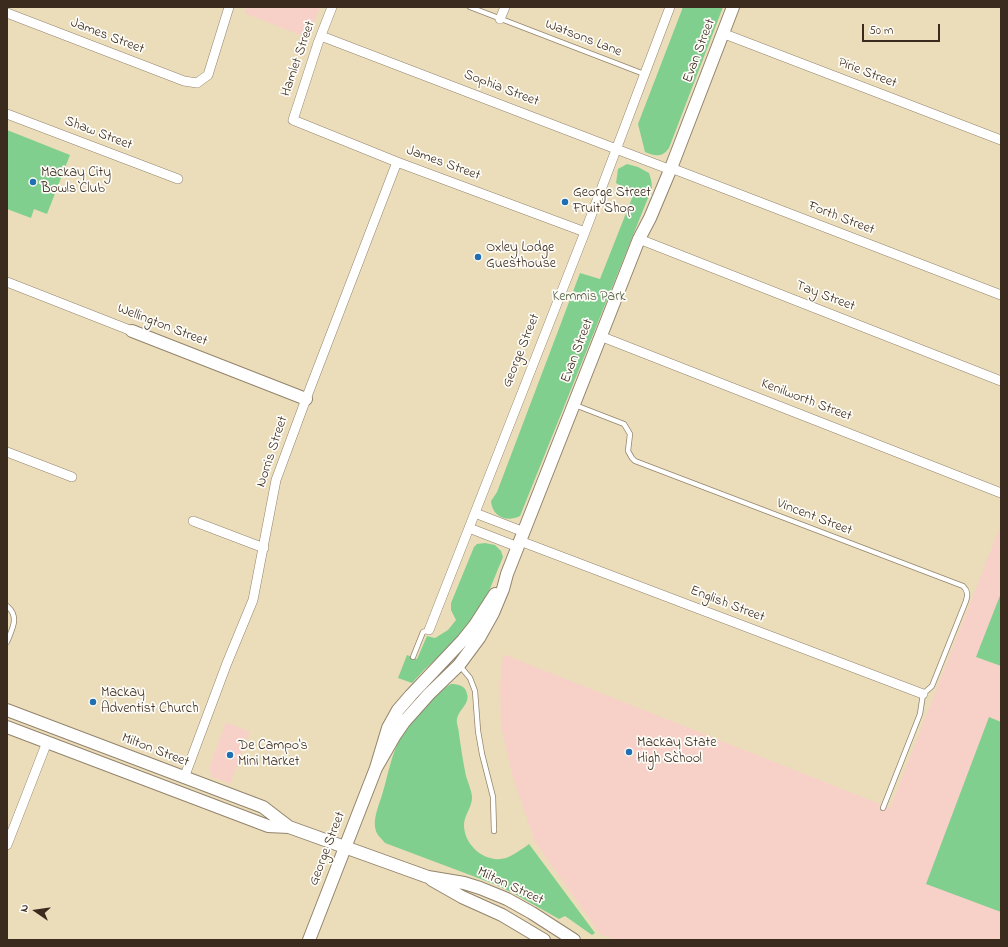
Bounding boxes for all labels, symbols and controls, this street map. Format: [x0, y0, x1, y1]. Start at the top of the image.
street label: James Street [68, 15, 146, 59]
scale bar [864, 16, 942, 42]
street label: Watsons Lane [542, 17, 624, 61]
street label: Evan Street [680, 17, 720, 85]
street label: Hamlet Street [278, 19, 320, 99]
text: 50 m [869, 22, 893, 40]
street label: Pirie Street [835, 55, 899, 93]
street label: Sophia Street [461, 67, 541, 111]
street label: Shaw Street [62, 113, 134, 155]
street label: James Street [404, 143, 482, 185]
place label: Mackay City Bowls Club [41, 166, 111, 198]
marker: Mackay City Bowls Club [28, 177, 38, 187]
place label: George Street Fruit Shop [573, 186, 651, 218]
marker: George Street Fruit Shop [560, 197, 570, 207]
street label: Forth Street [806, 199, 876, 239]
place label: Oxley Lodge Guesthouse [486, 241, 556, 274]
marker: Oxley Lodge Guesthouse [473, 252, 483, 262]
street label: Tay Street [793, 278, 857, 316]
park label: Kemmis Park [552, 290, 626, 306]
street label: Wellington Street [115, 301, 209, 351]
street label: George Street [500, 312, 544, 390]
street label: Evan Street [558, 317, 598, 385]
street label: Kenilworth Street [758, 376, 854, 426]
street label: Norris Street [254, 414, 292, 490]
street label: Vincent Street [774, 496, 854, 540]
street label: English Street [687, 583, 767, 627]
place label: Mackay Adventist Church [101, 686, 199, 718]
marker: Mackay Adventist Church [88, 697, 98, 707]
street label: Milton Street [119, 730, 191, 772]
place label: Mackay State High School [637, 736, 716, 768]
place label: De Campo's Mini Market [238, 739, 308, 772]
marker: Mackay State High School [624, 747, 634, 757]
marker: De Campo's Mini Market [225, 750, 235, 760]
street label: George Street [306, 810, 350, 888]
street label: Milton Street [474, 864, 546, 910]
north arrow [16, 891, 56, 931]
text: N [16, 903, 33, 914]

